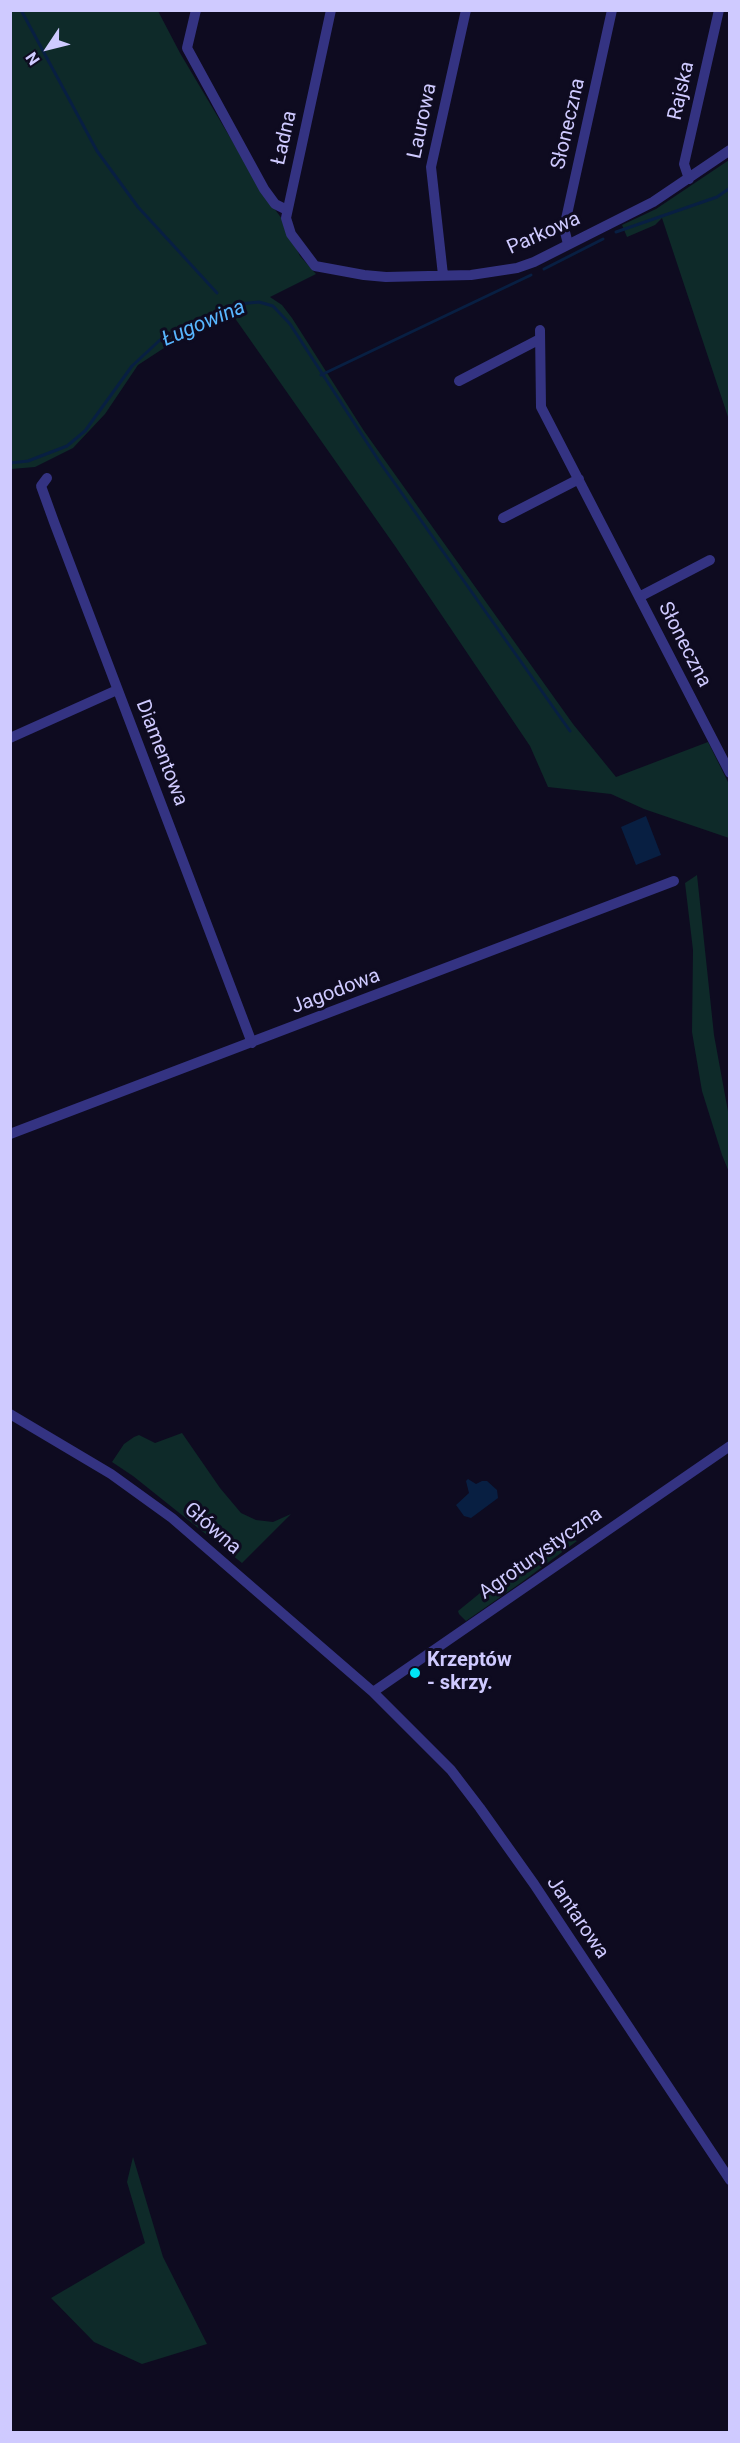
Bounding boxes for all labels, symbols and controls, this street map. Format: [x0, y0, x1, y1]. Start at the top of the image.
north arrow [18, 18, 78, 78]
text: N [22, 49, 44, 69]
street label: Rajska [664, 59, 700, 123]
street label: Słoneczna [547, 76, 591, 172]
street label: Laurowa [403, 81, 443, 161]
street label: Ładna [267, 109, 303, 167]
street label: Parkowa [504, 207, 584, 261]
water label: Ługowina [159, 295, 249, 353]
street label: Słoneczna [652, 598, 716, 692]
street label: Diamentowa [130, 697, 192, 809]
street label: Jagodowa [288, 964, 384, 1020]
street label: Główna [179, 1498, 245, 1560]
street label: Agroturystyczna [475, 1503, 607, 1605]
place label: Krzeptów - skrzy. [427, 1649, 512, 1696]
marker: Krzeptów - skrzy. [408, 1666, 422, 1680]
street label: Jantarowa [541, 1872, 613, 1964]

